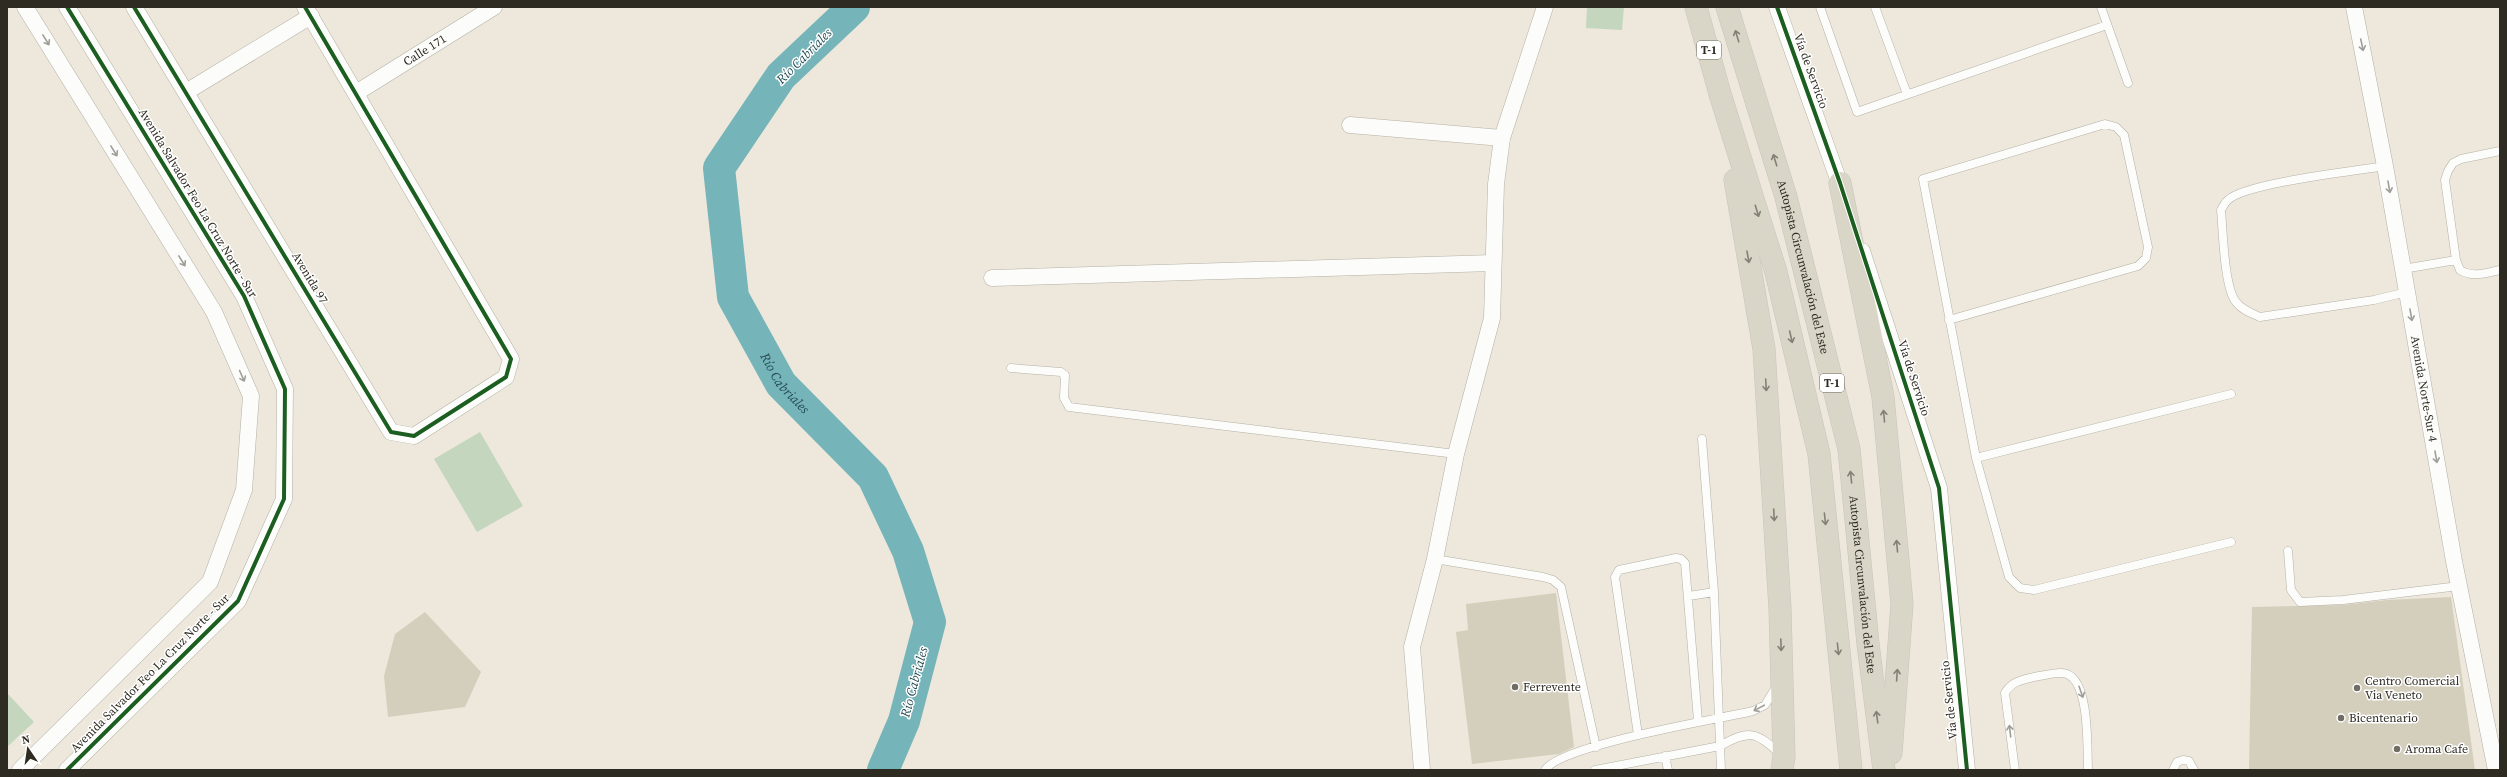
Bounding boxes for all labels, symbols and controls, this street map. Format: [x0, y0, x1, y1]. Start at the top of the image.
water label: Río Cabriales [772, 24, 836, 88]
one-way arrow [1733, 30, 1740, 43]
street label: Calle 171 [400, 31, 449, 70]
street label: Vía de Servicio [1790, 31, 1832, 111]
one-way arrow [42, 34, 50, 46]
one-way arrow [2358, 38, 2366, 51]
road number: T-1 [1697, 41, 1721, 59]
street label: Avenida Salvador Feo La Cruz Norte - Sur [135, 105, 261, 301]
one-way arrow [110, 145, 118, 156]
one-way arrow [1771, 154, 1778, 167]
street label: Autopista Circunvalación del Este [1773, 178, 1833, 356]
one-way arrow [2385, 180, 2393, 193]
one-way arrow [1754, 205, 1761, 218]
street label: Avenida 97 [288, 249, 332, 307]
one-way arrow [1744, 250, 1752, 263]
one-way arrow [179, 255, 187, 267]
one-way arrow [2407, 308, 2415, 321]
one-way arrow [1788, 330, 1795, 343]
street label: Avenida Norte-Sur 4 [2407, 335, 2441, 443]
street label: Vía de Servicio [1894, 338, 1934, 418]
water label: Río Cabriales [756, 349, 814, 417]
one-way arrow [239, 370, 246, 382]
road number: T-1 [1820, 374, 1844, 392]
one-way arrow [1763, 378, 1770, 391]
one-way arrow [1881, 410, 1888, 423]
one-way arrow [2432, 450, 2440, 463]
one-way arrow [1848, 471, 1855, 484]
street label: Autopista Circunvalación del Este [1846, 495, 1880, 675]
one-way arrow [1770, 508, 1778, 521]
one-way arrow [1821, 512, 1829, 525]
one-way arrow [1893, 540, 1900, 553]
street label: Avenida Salvador Feo La Cruz Norte - Sur [67, 590, 233, 756]
one-way arrow [1777, 638, 1785, 651]
one-way arrow [1834, 642, 1842, 655]
water label: Río Cabriales [896, 645, 932, 720]
street label: Vía de Servicio [1937, 659, 1961, 740]
one-way arrow [1893, 669, 1900, 682]
place label: Centro Comercial Via Veneto [2365, 673, 2460, 703]
place label: Ferrevente [1523, 679, 1581, 695]
marker: Ferrevente [1510, 682, 1520, 692]
marker: Centro Comercial Via Veneto [2352, 683, 2362, 693]
one-way arrow [2078, 685, 2085, 698]
one-way arrow [1753, 704, 1765, 712]
place label: Bicentenario [2349, 710, 2418, 726]
one-way arrow [1873, 711, 1881, 724]
marker: Bicentenario [2336, 713, 2346, 723]
one-way arrow [2006, 725, 2014, 738]
north arrow [8, 729, 48, 769]
text: N [20, 732, 31, 748]
place label: Aroma Cafe [2405, 741, 2468, 757]
marker: Aroma Cafe [2392, 744, 2402, 754]

